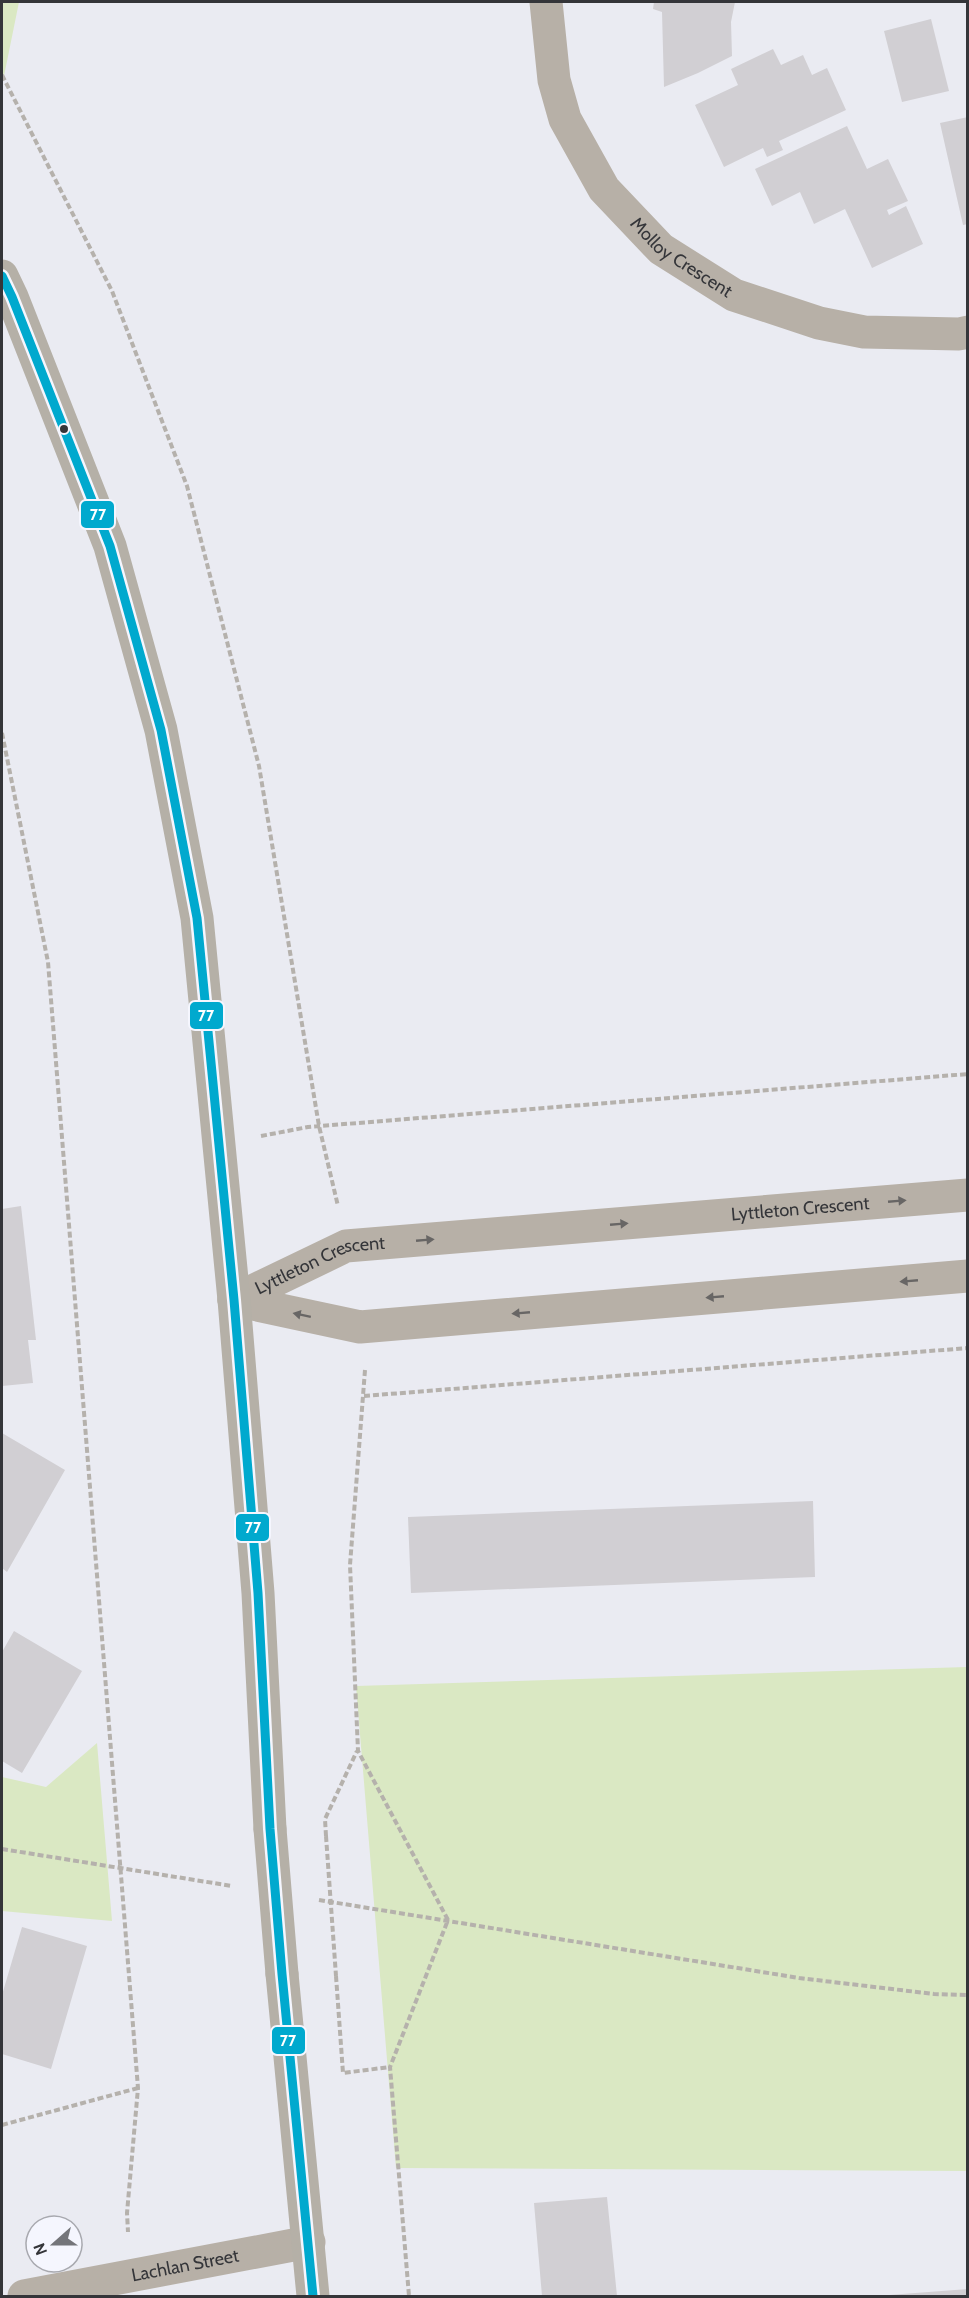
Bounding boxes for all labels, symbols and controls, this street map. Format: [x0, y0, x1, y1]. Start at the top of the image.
street label: Molloy Crescent [626, 213, 736, 302]
unlabelled marker [58, 423, 70, 435]
line badge: 77 [80, 500, 115, 529]
text: 77 [90, 505, 107, 524]
line badge: 77 [189, 1001, 224, 1030]
text: 77 [198, 1006, 215, 1025]
street label: Lyttleton Crescent [730, 1192, 870, 1225]
one-way arrow [888, 1196, 907, 1206]
one-way arrow [610, 1219, 629, 1229]
street label: Lyttleton Crescent [251, 1232, 386, 1299]
one-way arrow [416, 1235, 435, 1245]
one-way arrow [900, 1276, 919, 1286]
one-way arrow [705, 1292, 724, 1302]
one-way arrow [511, 1308, 530, 1318]
one-way arrow [293, 1309, 312, 1319]
line badge: 77 [235, 1513, 270, 1542]
text: 77 [245, 1518, 262, 1537]
line badge: 77 [271, 2026, 306, 2055]
text: 77 [280, 2031, 297, 2050]
north arrow [24, 2214, 84, 2274]
text: N [30, 2241, 51, 2258]
street label: Lachlan Street [130, 2245, 241, 2286]

